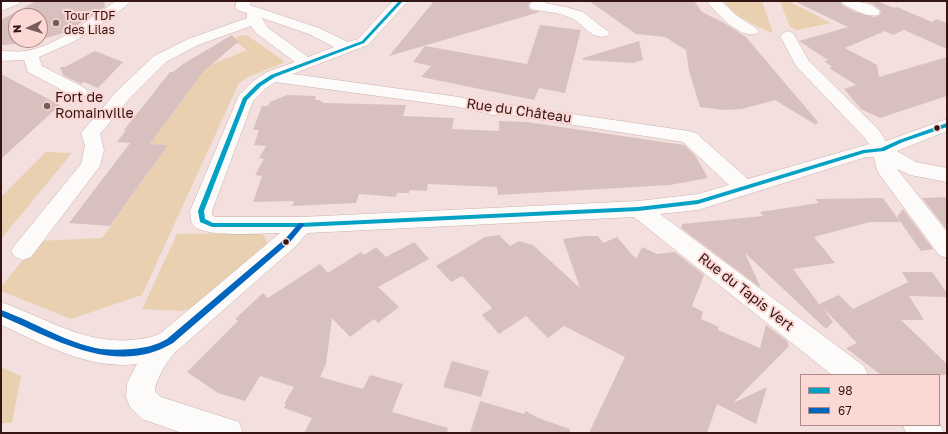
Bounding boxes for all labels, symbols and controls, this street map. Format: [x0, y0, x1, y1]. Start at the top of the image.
north arrow [8, 8, 48, 48]
place label: Tour TDF des Lilas [64, 9, 115, 37]
marker: Tour TDF des Lilas [51, 18, 61, 28]
text: N [10, 24, 23, 33]
place label: Fort de Romainville [55, 90, 134, 122]
street label: Rue du Château [465, 95, 573, 127]
marker: Fort de Romainville [42, 101, 52, 111]
unlabelled marker [932, 123, 942, 133]
unlabelled marker [281, 237, 291, 247]
street label: Rue du Tapis Vert [695, 250, 797, 334]
legend [800, 374, 940, 426]
text: 98 [838, 383, 853, 398]
text: 67 [838, 403, 852, 418]

